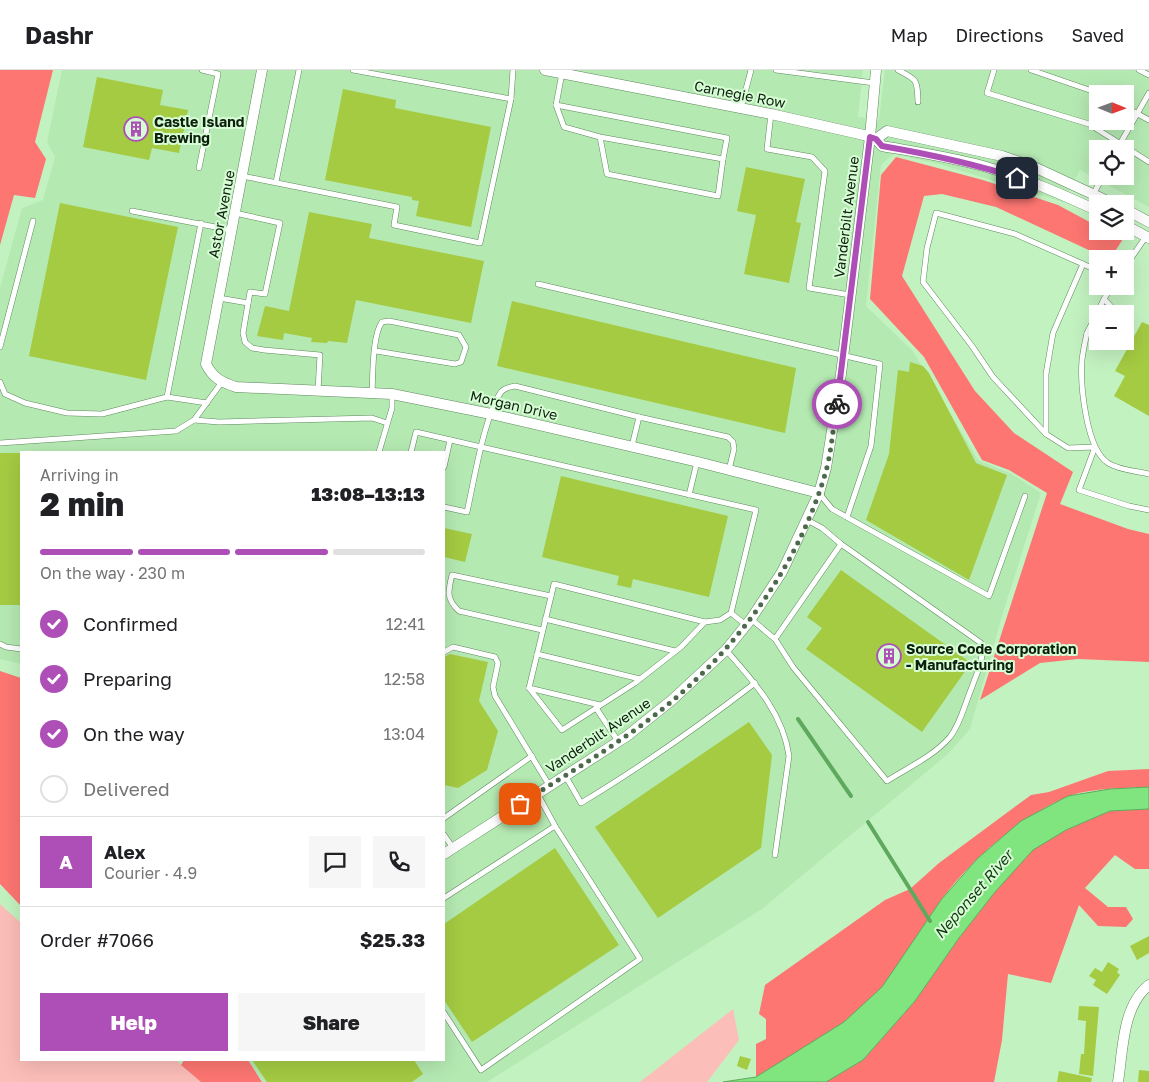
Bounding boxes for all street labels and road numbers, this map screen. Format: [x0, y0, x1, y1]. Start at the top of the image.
street label: Carnegie Row [693, 77, 787, 111]
street label: Vanderbilt Avenue [830, 155, 862, 279]
street label: Astor Avenue [204, 169, 238, 259]
street label: Morgan Drive [469, 387, 559, 423]
street label: Vanderbilt Avenue [543, 694, 653, 776]

